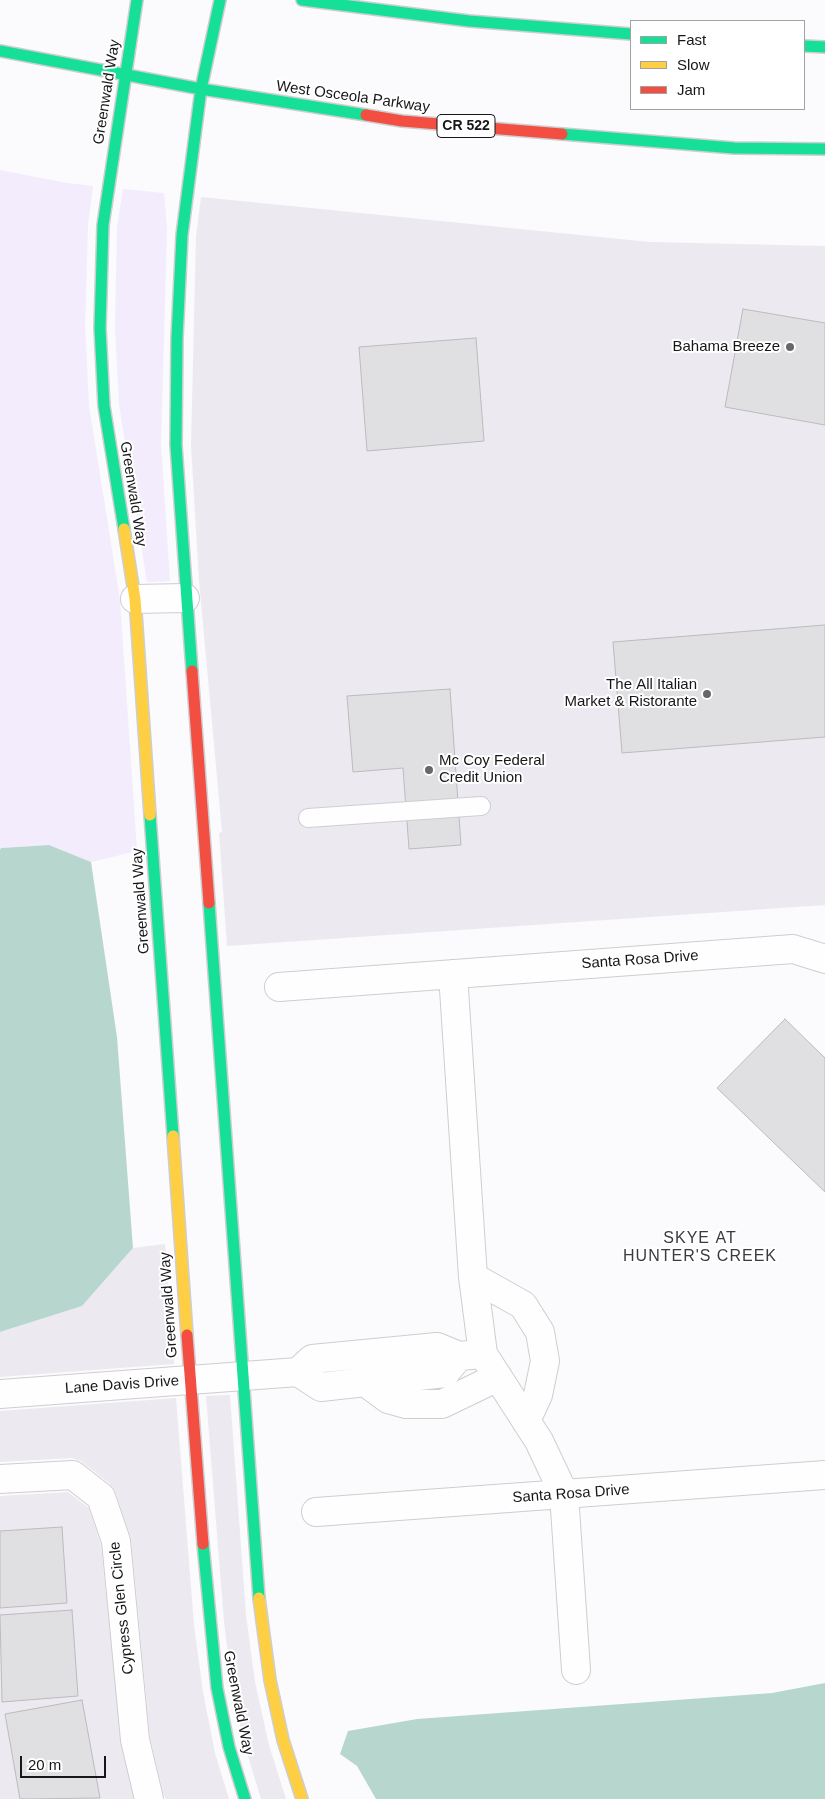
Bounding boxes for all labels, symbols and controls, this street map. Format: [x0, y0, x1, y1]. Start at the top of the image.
legend [630, 20, 805, 110]
text: Fast [677, 31, 706, 48]
street label: Greenwald Way [90, 38, 124, 146]
text: Slow [677, 56, 710, 73]
street label: West Osceola Parkway [275, 77, 431, 117]
text: Jam [677, 81, 705, 98]
road number: CR 522 [437, 114, 495, 138]
place label: Bahama Breeze [672, 338, 780, 356]
marker: Bahama Breeze [784, 341, 796, 353]
street label: Greenwald Way [116, 440, 150, 548]
place label: The All Italian Market & Ristorante [564, 676, 697, 711]
marker: The All Italian Market & Ristorante [701, 688, 713, 700]
place label: Mc Coy Federal Credit Union [439, 752, 545, 787]
marker: Mc Coy Federal Credit Union [423, 764, 435, 776]
street label: Greenwald Way [128, 847, 154, 955]
street label: Santa Rosa Drive [581, 947, 699, 973]
district label: SKYE AT HUNTER'S CREEK [621, 1229, 779, 1267]
street label: Greenwald Way [156, 1251, 182, 1359]
street label: Lane Davis Drive [64, 1372, 180, 1398]
street label: Santa Rosa Drive [512, 1481, 630, 1507]
street label: Cypress Glen Circle [106, 1541, 138, 1675]
street label: Greenwald Way [219, 1649, 257, 1757]
scale bar [22, 1746, 109, 1778]
text: 20 m [28, 1756, 61, 1773]

